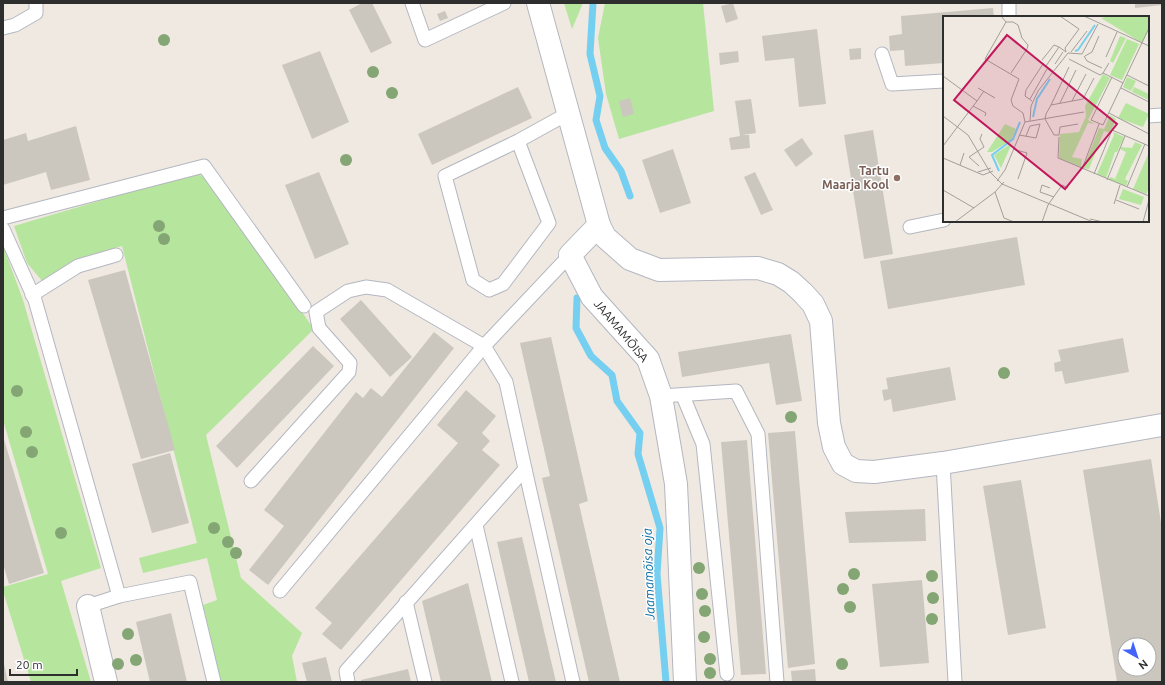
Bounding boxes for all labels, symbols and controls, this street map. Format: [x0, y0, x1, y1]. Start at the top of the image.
inset map [943, 16, 1149, 222]
place label: Tartu Maarja Kool [822, 164, 889, 191]
marker: Tartu Maarja Kool [892, 173, 902, 183]
street label: JAAMAMÕISA [592, 297, 651, 365]
water label: Jaamamõisa oja [639, 528, 657, 621]
north arrow [1117, 637, 1157, 677]
scale bar [10, 651, 77, 677]
text: 20 m [16, 658, 43, 671]
text: N [1136, 658, 1150, 672]

